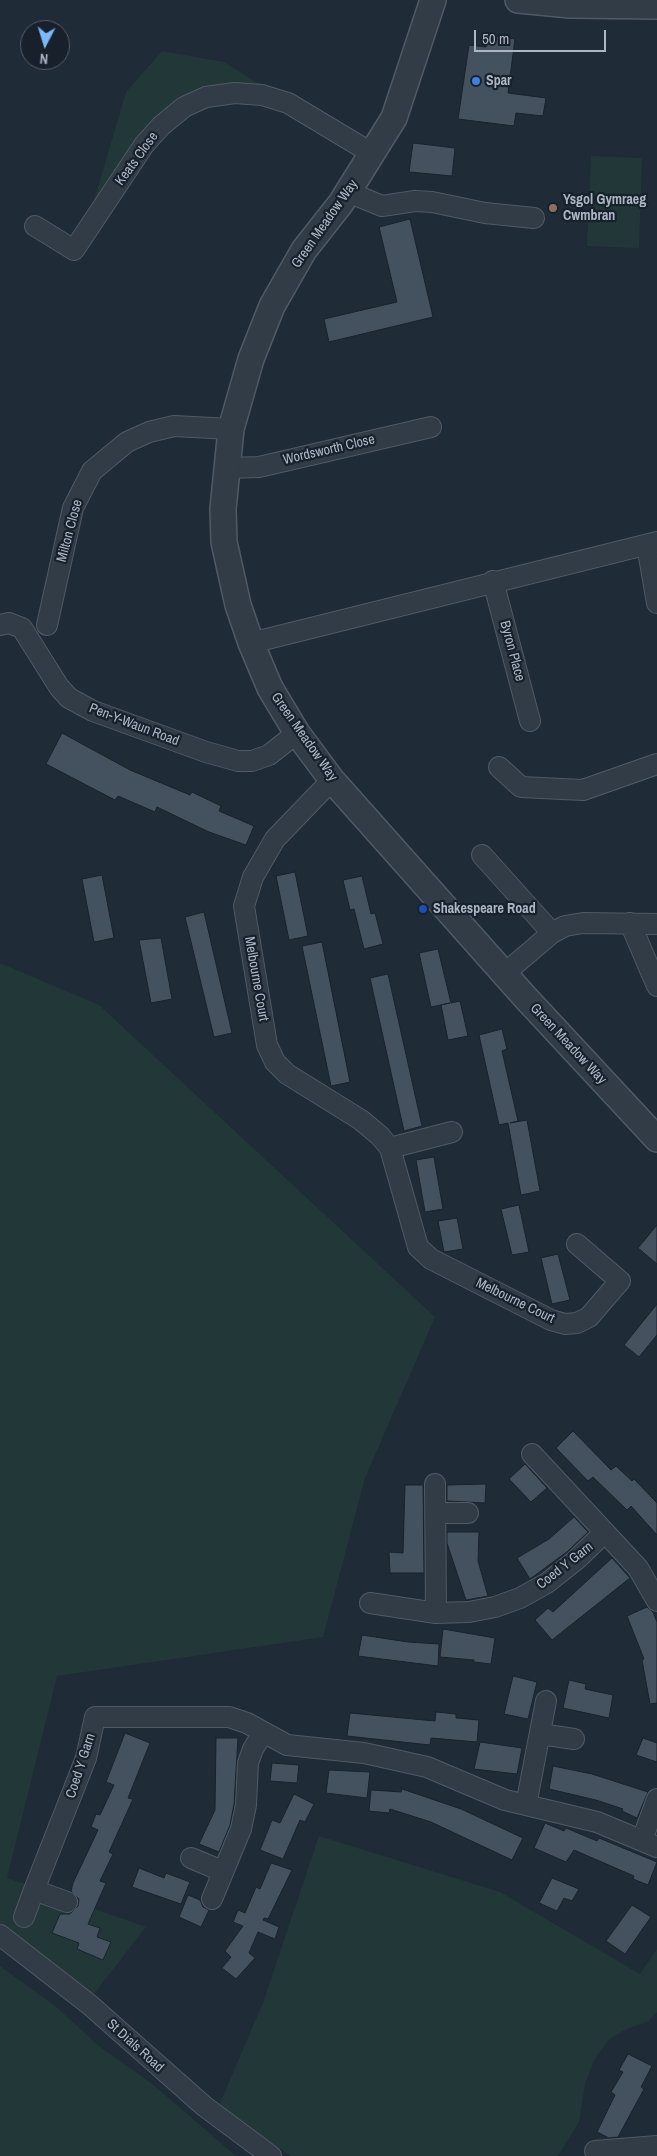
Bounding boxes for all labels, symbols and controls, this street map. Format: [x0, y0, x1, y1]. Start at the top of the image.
north arrow [20, 20, 70, 70]
scale bar [477, 20, 610, 52]
text: 50 m [482, 28, 509, 49]
text: N [39, 50, 49, 68]
place label: Spar [486, 73, 512, 89]
marker: Spar [470, 75, 482, 87]
street label: Keats Close [112, 129, 162, 189]
street label: Green Meadow Way [288, 176, 362, 272]
place label: Ysgol Gymraeg Cwmbran [563, 192, 646, 224]
marker: Ysgol Gymraeg Cwmbran [547, 202, 559, 214]
street label: Wordsworth Close [282, 431, 376, 469]
street label: Milton Close [54, 498, 86, 564]
street label: Byron Place [496, 619, 528, 683]
street label: Green Meadow Way [267, 689, 341, 785]
street label: Pen-Y-Waun Road [87, 700, 181, 750]
place label: Shakespeare Road [433, 901, 536, 917]
marker: Shakespeare Road [417, 903, 429, 915]
street label: Melbourne Court [240, 935, 272, 1023]
street label: Green Meadow Way [526, 1000, 610, 1088]
street label: Melbourne Court [473, 1275, 557, 1327]
street label: Coed Y Garn [533, 1539, 597, 1593]
street label: Coed Y Garn [63, 1732, 99, 1800]
street label: St Dials Road [103, 2016, 167, 2076]

